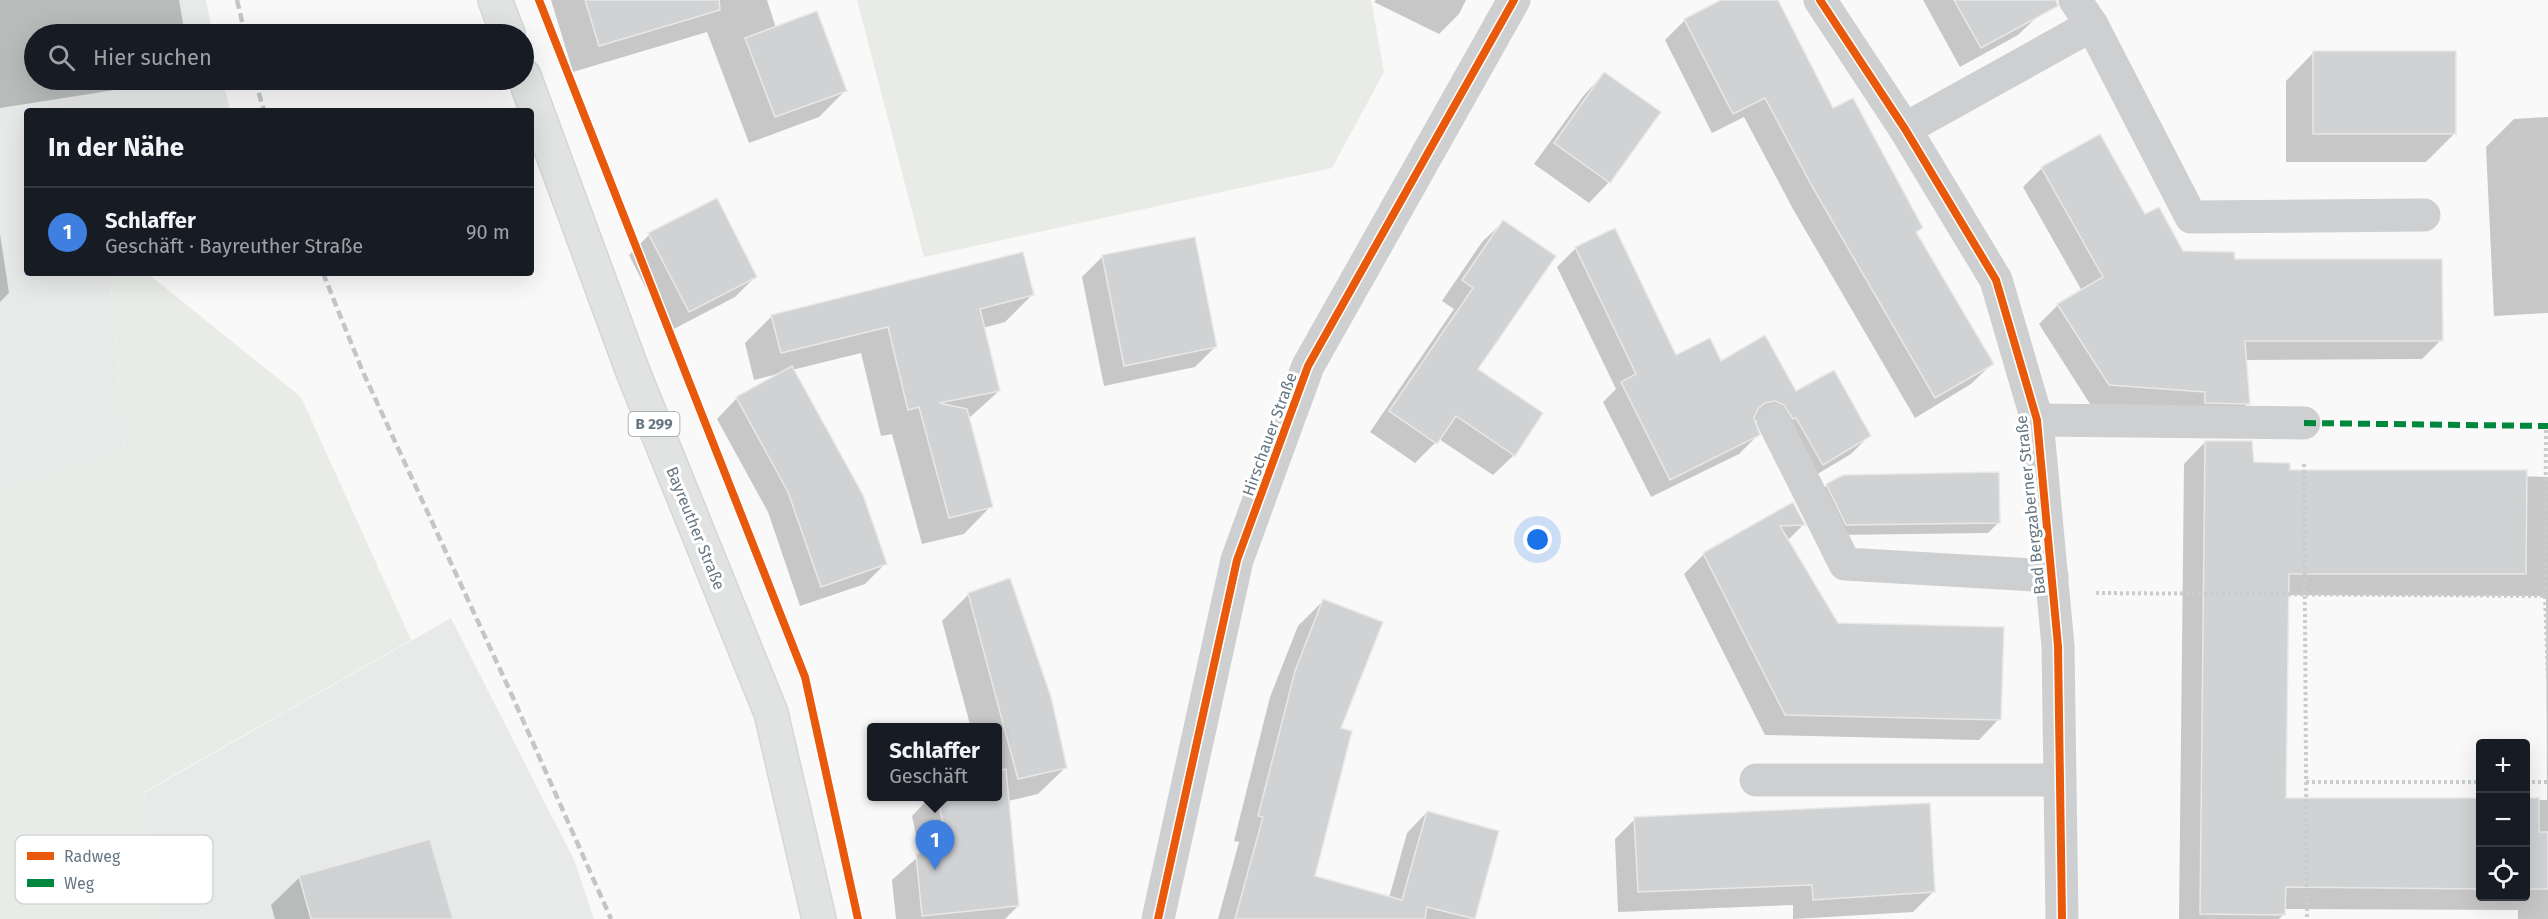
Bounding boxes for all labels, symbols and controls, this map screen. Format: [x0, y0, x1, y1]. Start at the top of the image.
search box [24, 24, 534, 90]
icon: search [45, 41, 78, 74]
text: Hier suchen [93, 44, 212, 71]
text: In der Nähe [48, 132, 184, 163]
text: Schlaffer [105, 207, 196, 234]
text: 1 [63, 220, 72, 244]
text: 90 m [466, 220, 510, 244]
text: Geschäft · Bayreuther Straße [105, 234, 363, 258]
street label: Hirschauer Straße [1238, 370, 1301, 499]
road number: B 299 [628, 412, 680, 436]
street label: Bad Bergzaberner Straße [2012, 414, 2049, 596]
street label: Bayreuther Straße [662, 464, 729, 593]
your location [1523, 525, 1552, 554]
popup [867, 723, 1002, 801]
text: Schlaffer [889, 737, 980, 764]
map controls [2476, 739, 2530, 901]
button: + [2476, 739, 2530, 793]
text: Geschäft [889, 764, 968, 788]
button: − [2476, 793, 2530, 847]
pin: 1 [916, 820, 954, 870]
legend [15, 835, 213, 904]
text: Radweg [64, 847, 121, 866]
button: locate [2476, 847, 2530, 901]
text: Weg [64, 874, 95, 893]

